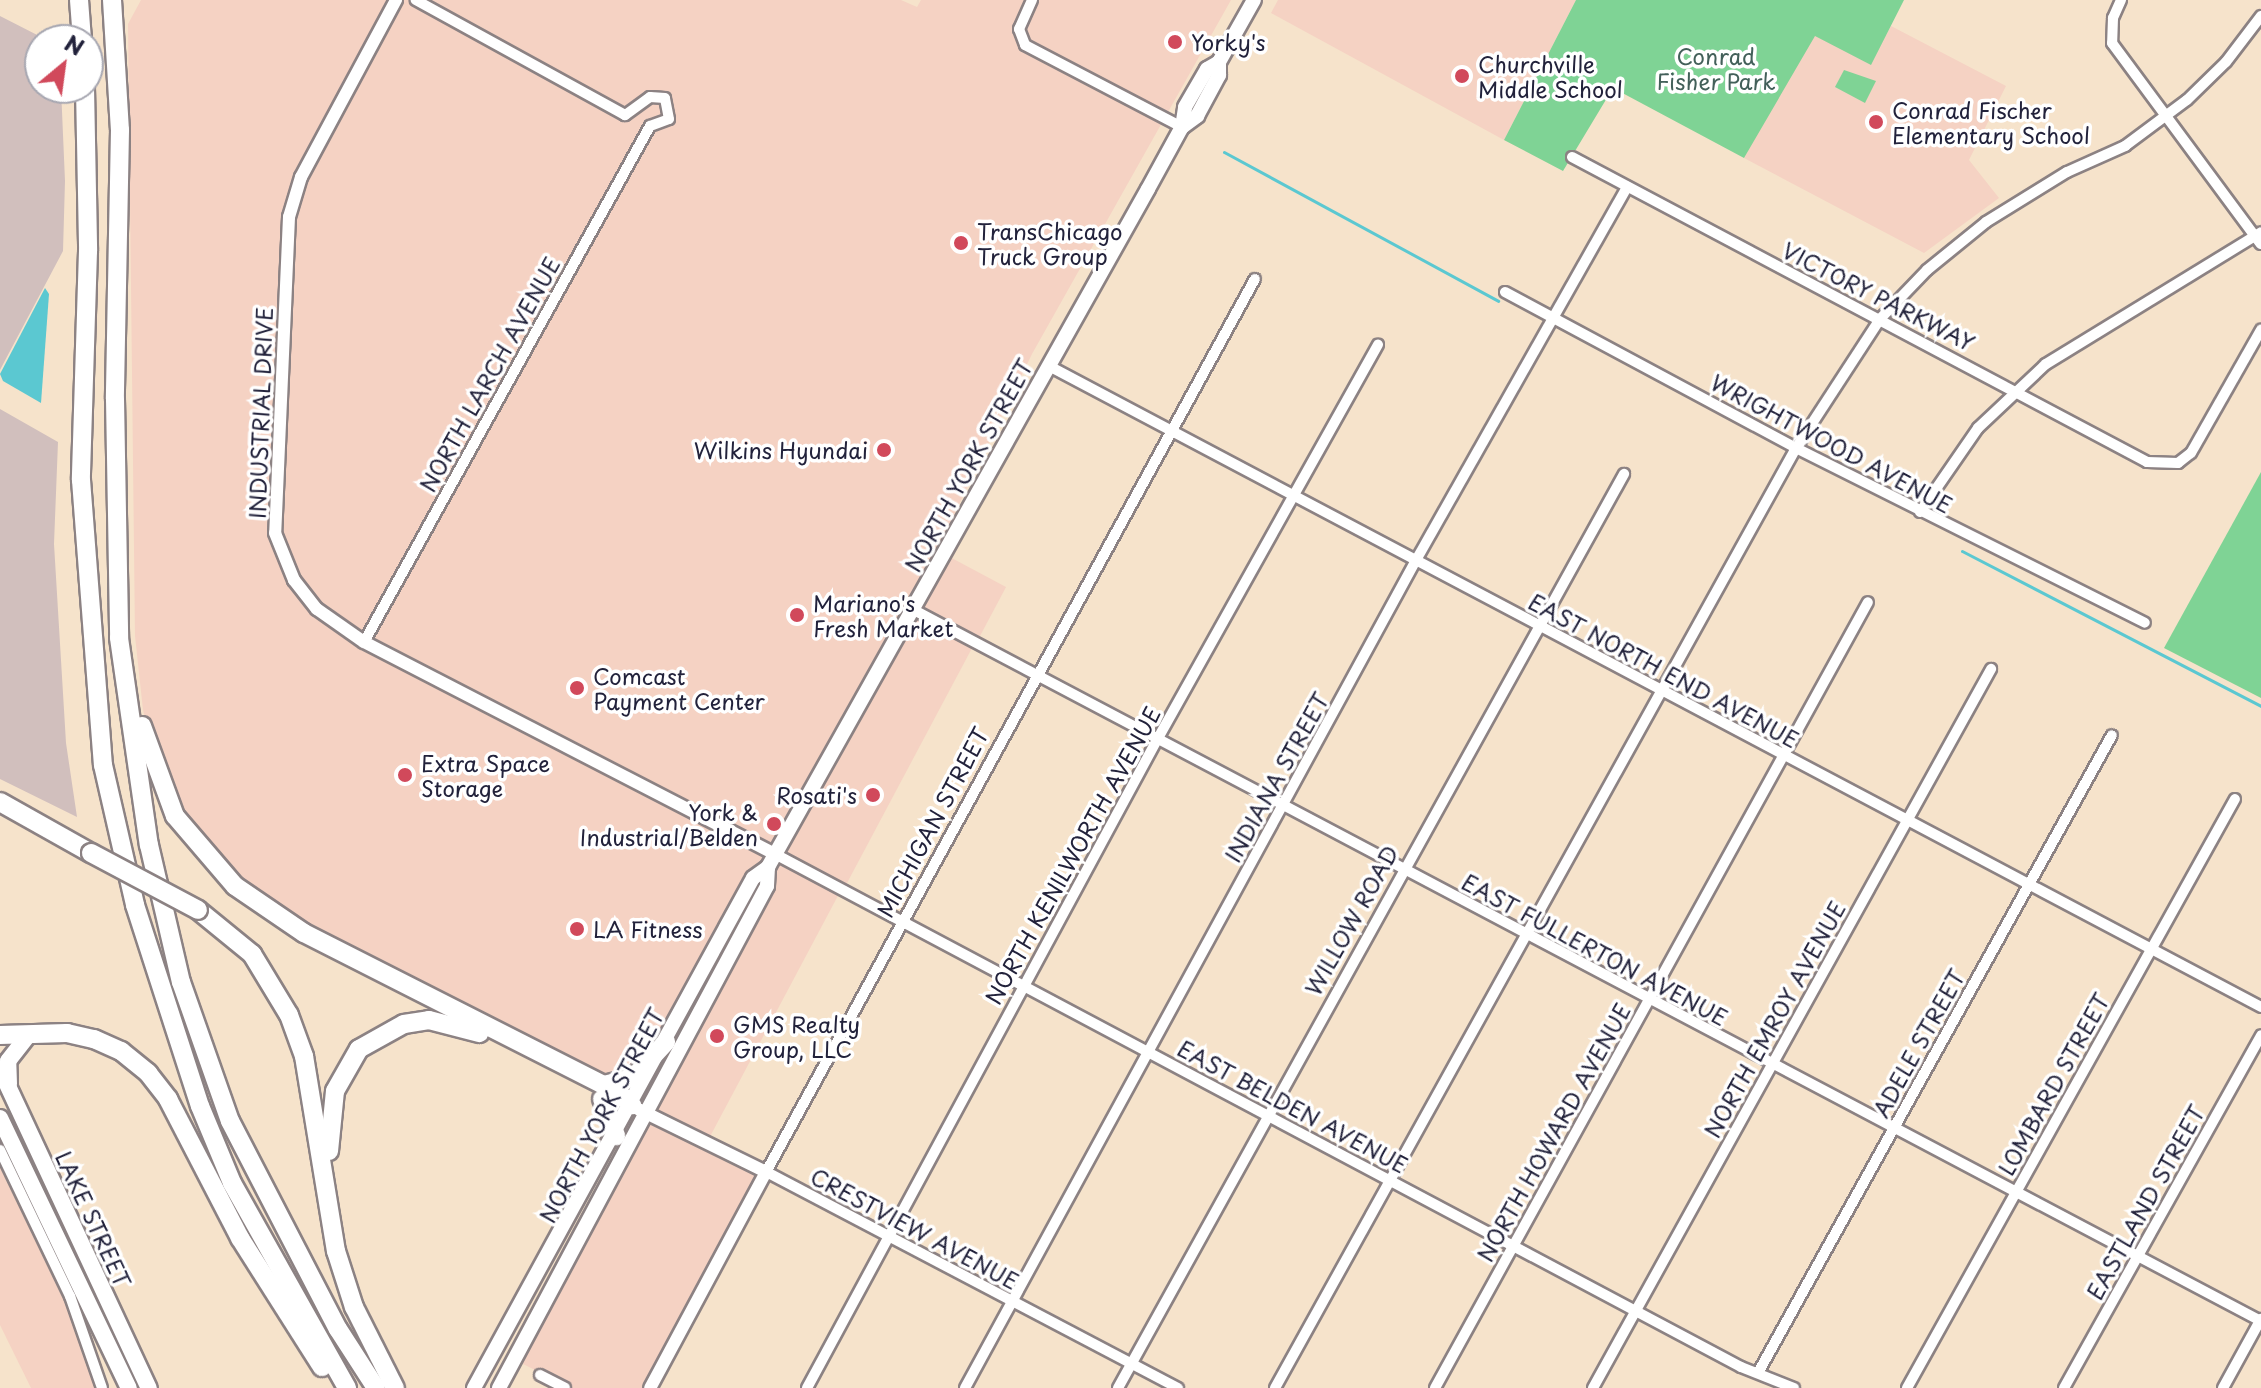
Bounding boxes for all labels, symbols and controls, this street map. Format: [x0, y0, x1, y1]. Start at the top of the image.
north arrow [24, 24, 104, 104]
text: N [59, 26, 91, 63]
place label: Yorky's [1191, 29, 1266, 55]
marker: Yorky's [1166, 33, 1184, 51]
park label: Conrad Fisher Park [1656, 42, 1776, 94]
place label: Churchville Middle School [1478, 50, 1625, 102]
marker: Churchville Middle School [1453, 67, 1471, 85]
place label: Conrad Fischer Elementary School [1892, 96, 2090, 148]
marker: Conrad Fischer Elementary School [1867, 113, 1885, 131]
place label: TransChicago Truck Group [977, 217, 1122, 268]
marker: TransChicago Truck Group [952, 234, 970, 252]
street label: VICTORY PARKWAY [1778, 236, 1980, 356]
street label: NORTH LARCH AVENUE [413, 251, 565, 497]
street label: INDUSTRIAL DRIVE [243, 307, 277, 519]
street label: NORTH YORK STREET [898, 352, 1038, 578]
street label: WRIGHTWOOD AVENUE [1707, 368, 1957, 518]
place label: Wilkins Hyundai [693, 437, 868, 463]
marker: Wilkins Hyundai [875, 441, 893, 459]
street label: EAST NORTH END AVENUE [1524, 587, 1804, 753]
place label: Mariano's Fresh Market [813, 589, 953, 640]
marker: Mariano's Fresh Market [788, 606, 806, 624]
place label: Comcast Payment Center [593, 662, 766, 714]
marker: Comcast Payment Center [568, 679, 586, 697]
street label: INDIANA STREET [1218, 686, 1334, 868]
street label: NORTH KENILWORTH AVENUE [979, 701, 1165, 1009]
street label: MICHIGAN STREET [870, 722, 994, 922]
place label: Extra Space Storage [421, 749, 550, 800]
marker: Extra Space Storage [396, 766, 414, 784]
place label: Rosati's [776, 782, 857, 808]
marker: Rosati's [864, 786, 882, 804]
place label: York & Industrial/Belden [580, 798, 758, 850]
marker: York & Industrial/Belden [765, 815, 783, 833]
street label: WILLOW ROAD [1299, 840, 1403, 1000]
street label: EAST FULLERTON AVENUE [1458, 868, 1732, 1030]
street label: NORTH EMROY AVENUE [1697, 895, 1851, 1143]
place label: LA Fitness [593, 916, 701, 942]
marker: LA Fitness [568, 920, 586, 938]
street label: ADELE STREET [1866, 963, 1970, 1123]
street label: LOMBARD STREET [1991, 987, 2115, 1181]
street label: NORTH HOWARD AVENUE [1470, 997, 1636, 1267]
street label: NORTH YORK STREET [532, 1001, 670, 1229]
place label: GMS Realty Group, LLC [733, 1010, 862, 1062]
marker: GMS Realty Group, LLC [708, 1027, 726, 1045]
street label: EAST BELDEN AVENUE [1174, 1034, 1412, 1178]
street label: EASTLAND STREET [2080, 1100, 2210, 1304]
street label: LAKE STREET [50, 1145, 138, 1293]
street label: CRESTVIEW AVENUE [807, 1162, 1023, 1294]

